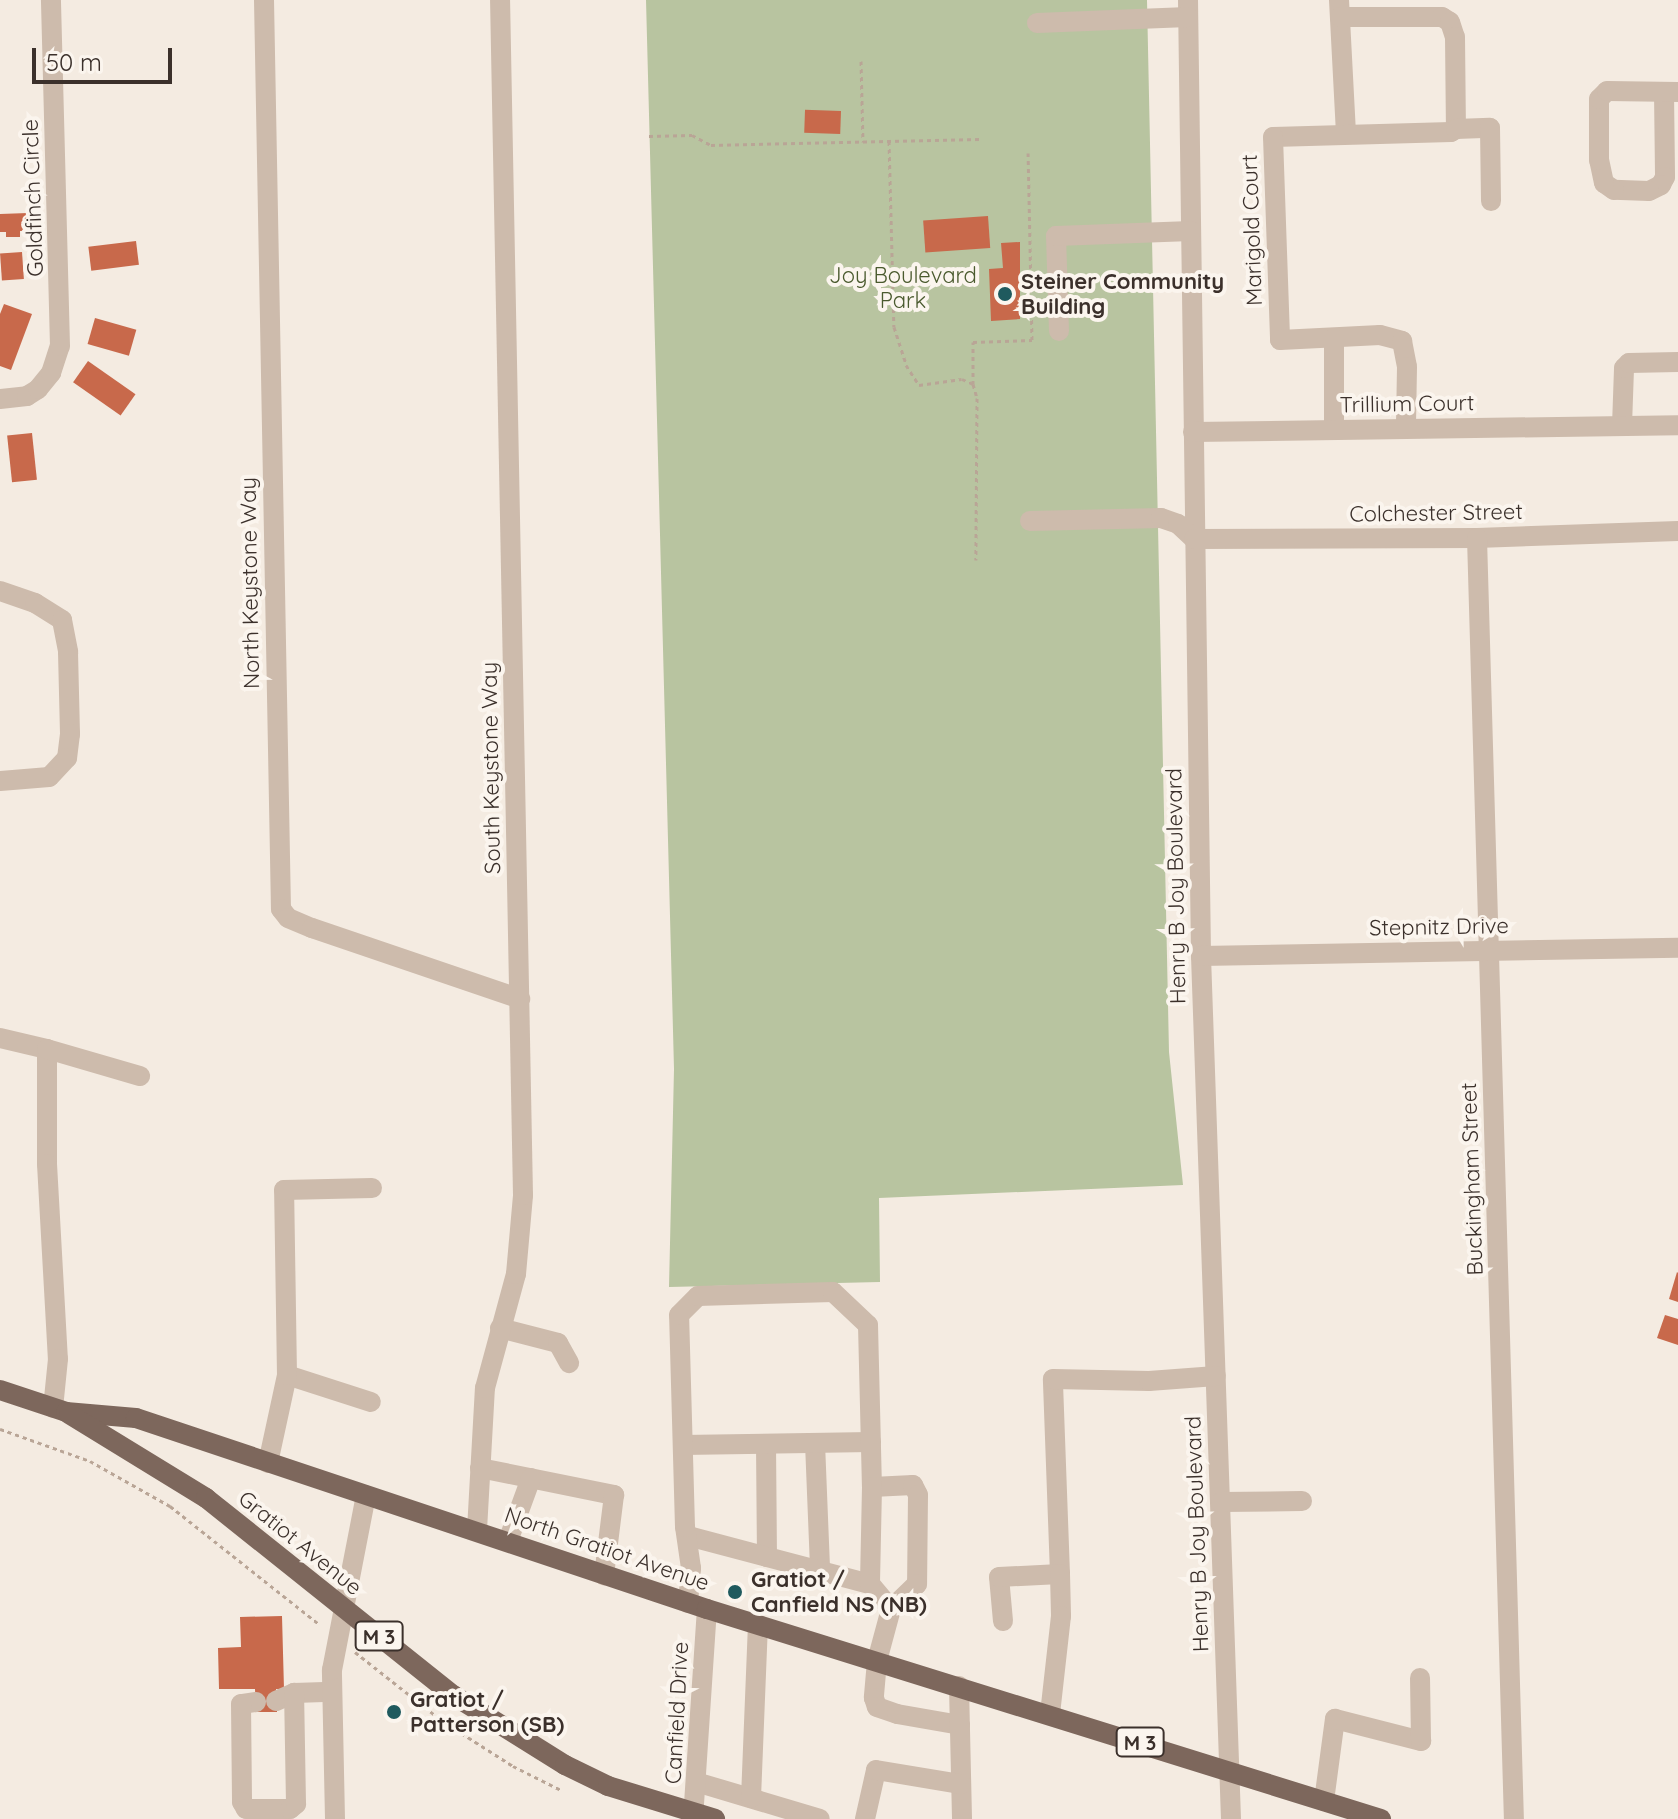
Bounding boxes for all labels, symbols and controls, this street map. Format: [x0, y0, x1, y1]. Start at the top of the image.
scale bar [36, 32, 176, 82]
text: 50 m [46, 47, 102, 77]
street label: Goldfinch Circle [17, 119, 49, 277]
street label: Marigold Court [1236, 154, 1268, 306]
park label: Joy Boulevard Park [829, 262, 977, 314]
place label: Steiner Community Building [1021, 268, 1224, 320]
marker: Steiner Community Building [996, 285, 1014, 303]
street label: Trillium Court [1339, 390, 1475, 418]
street label: North Keystone Way [235, 477, 265, 689]
street label: Colchester Street [1349, 498, 1523, 528]
street label: South Keystone Way [476, 662, 506, 874]
street label: Henry B Joy Boulevard [1161, 768, 1191, 1004]
street label: Stepnitz Drive [1369, 913, 1509, 941]
street label: Buckingham Street [1455, 1082, 1489, 1276]
street label: Henry B Joy Boulevard [1180, 1416, 1214, 1652]
street label: Gratiot Avenue [233, 1485, 367, 1601]
street label: North Gratiot Avenue [501, 1502, 713, 1596]
place label: Gratiot / Canfield NS (NB) [751, 1566, 927, 1618]
marker: Gratiot / Canfield NS (NB) [726, 1583, 744, 1601]
road number: M 3 [353, 1620, 405, 1652]
street label: Canfield Drive [660, 1641, 694, 1785]
place label: Gratiot / Patterson (SB) [410, 1686, 564, 1738]
marker: Gratiot / Patterson (SB) [385, 1703, 403, 1721]
road number: M 3 [1114, 1726, 1166, 1758]

